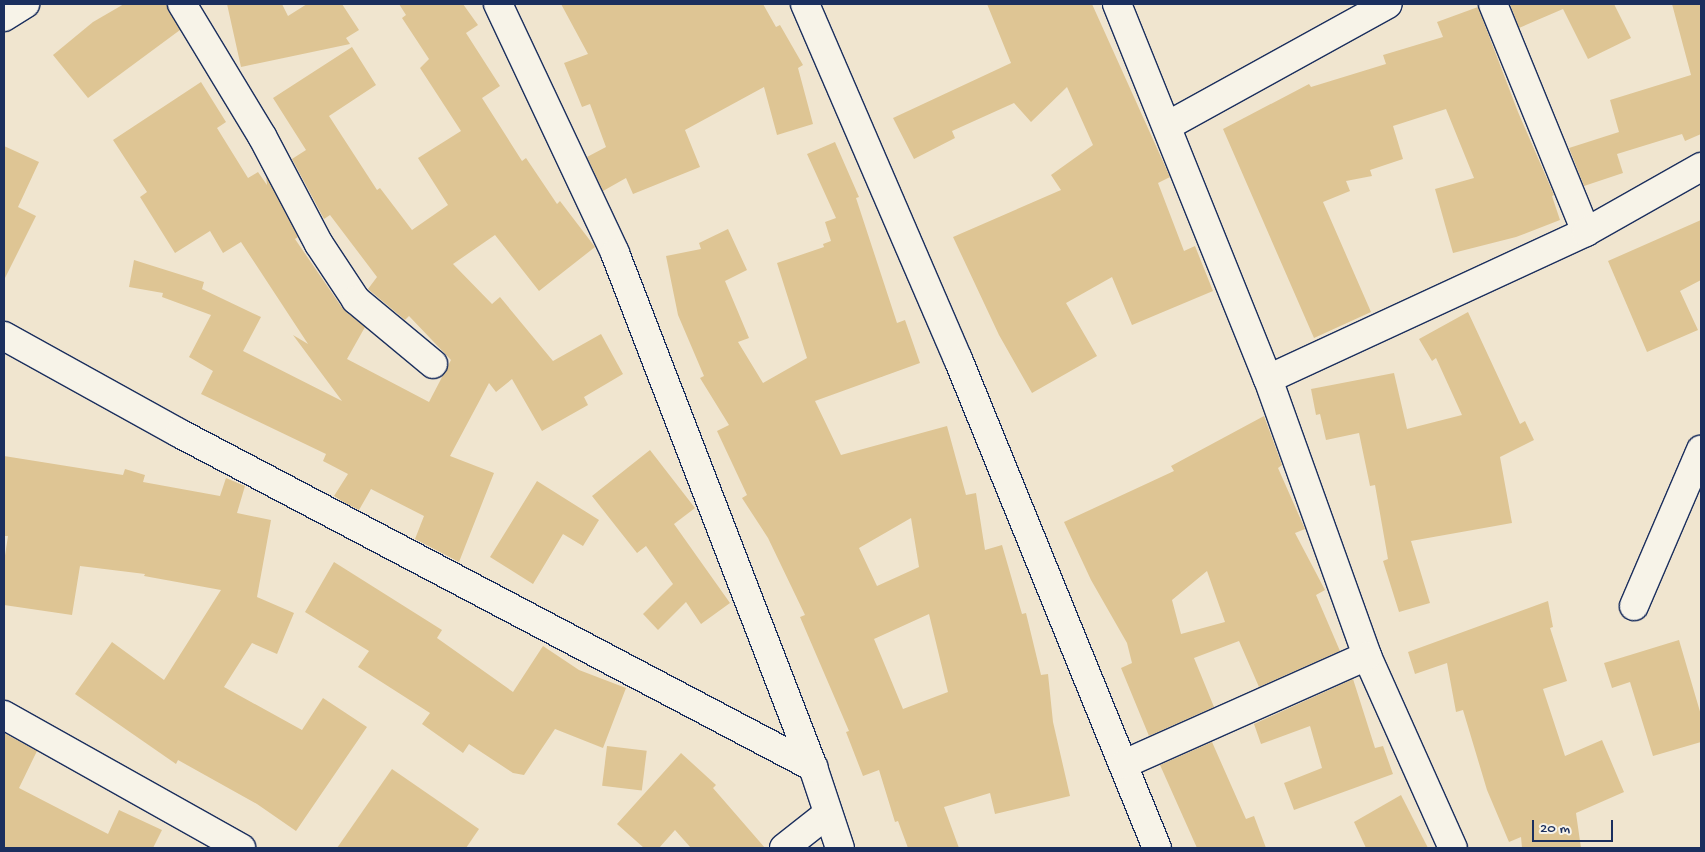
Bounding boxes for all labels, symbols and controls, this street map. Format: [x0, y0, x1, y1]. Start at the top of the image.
scale bar [1535, 810, 1616, 842]
text: 20 m [1540, 820, 1570, 838]

